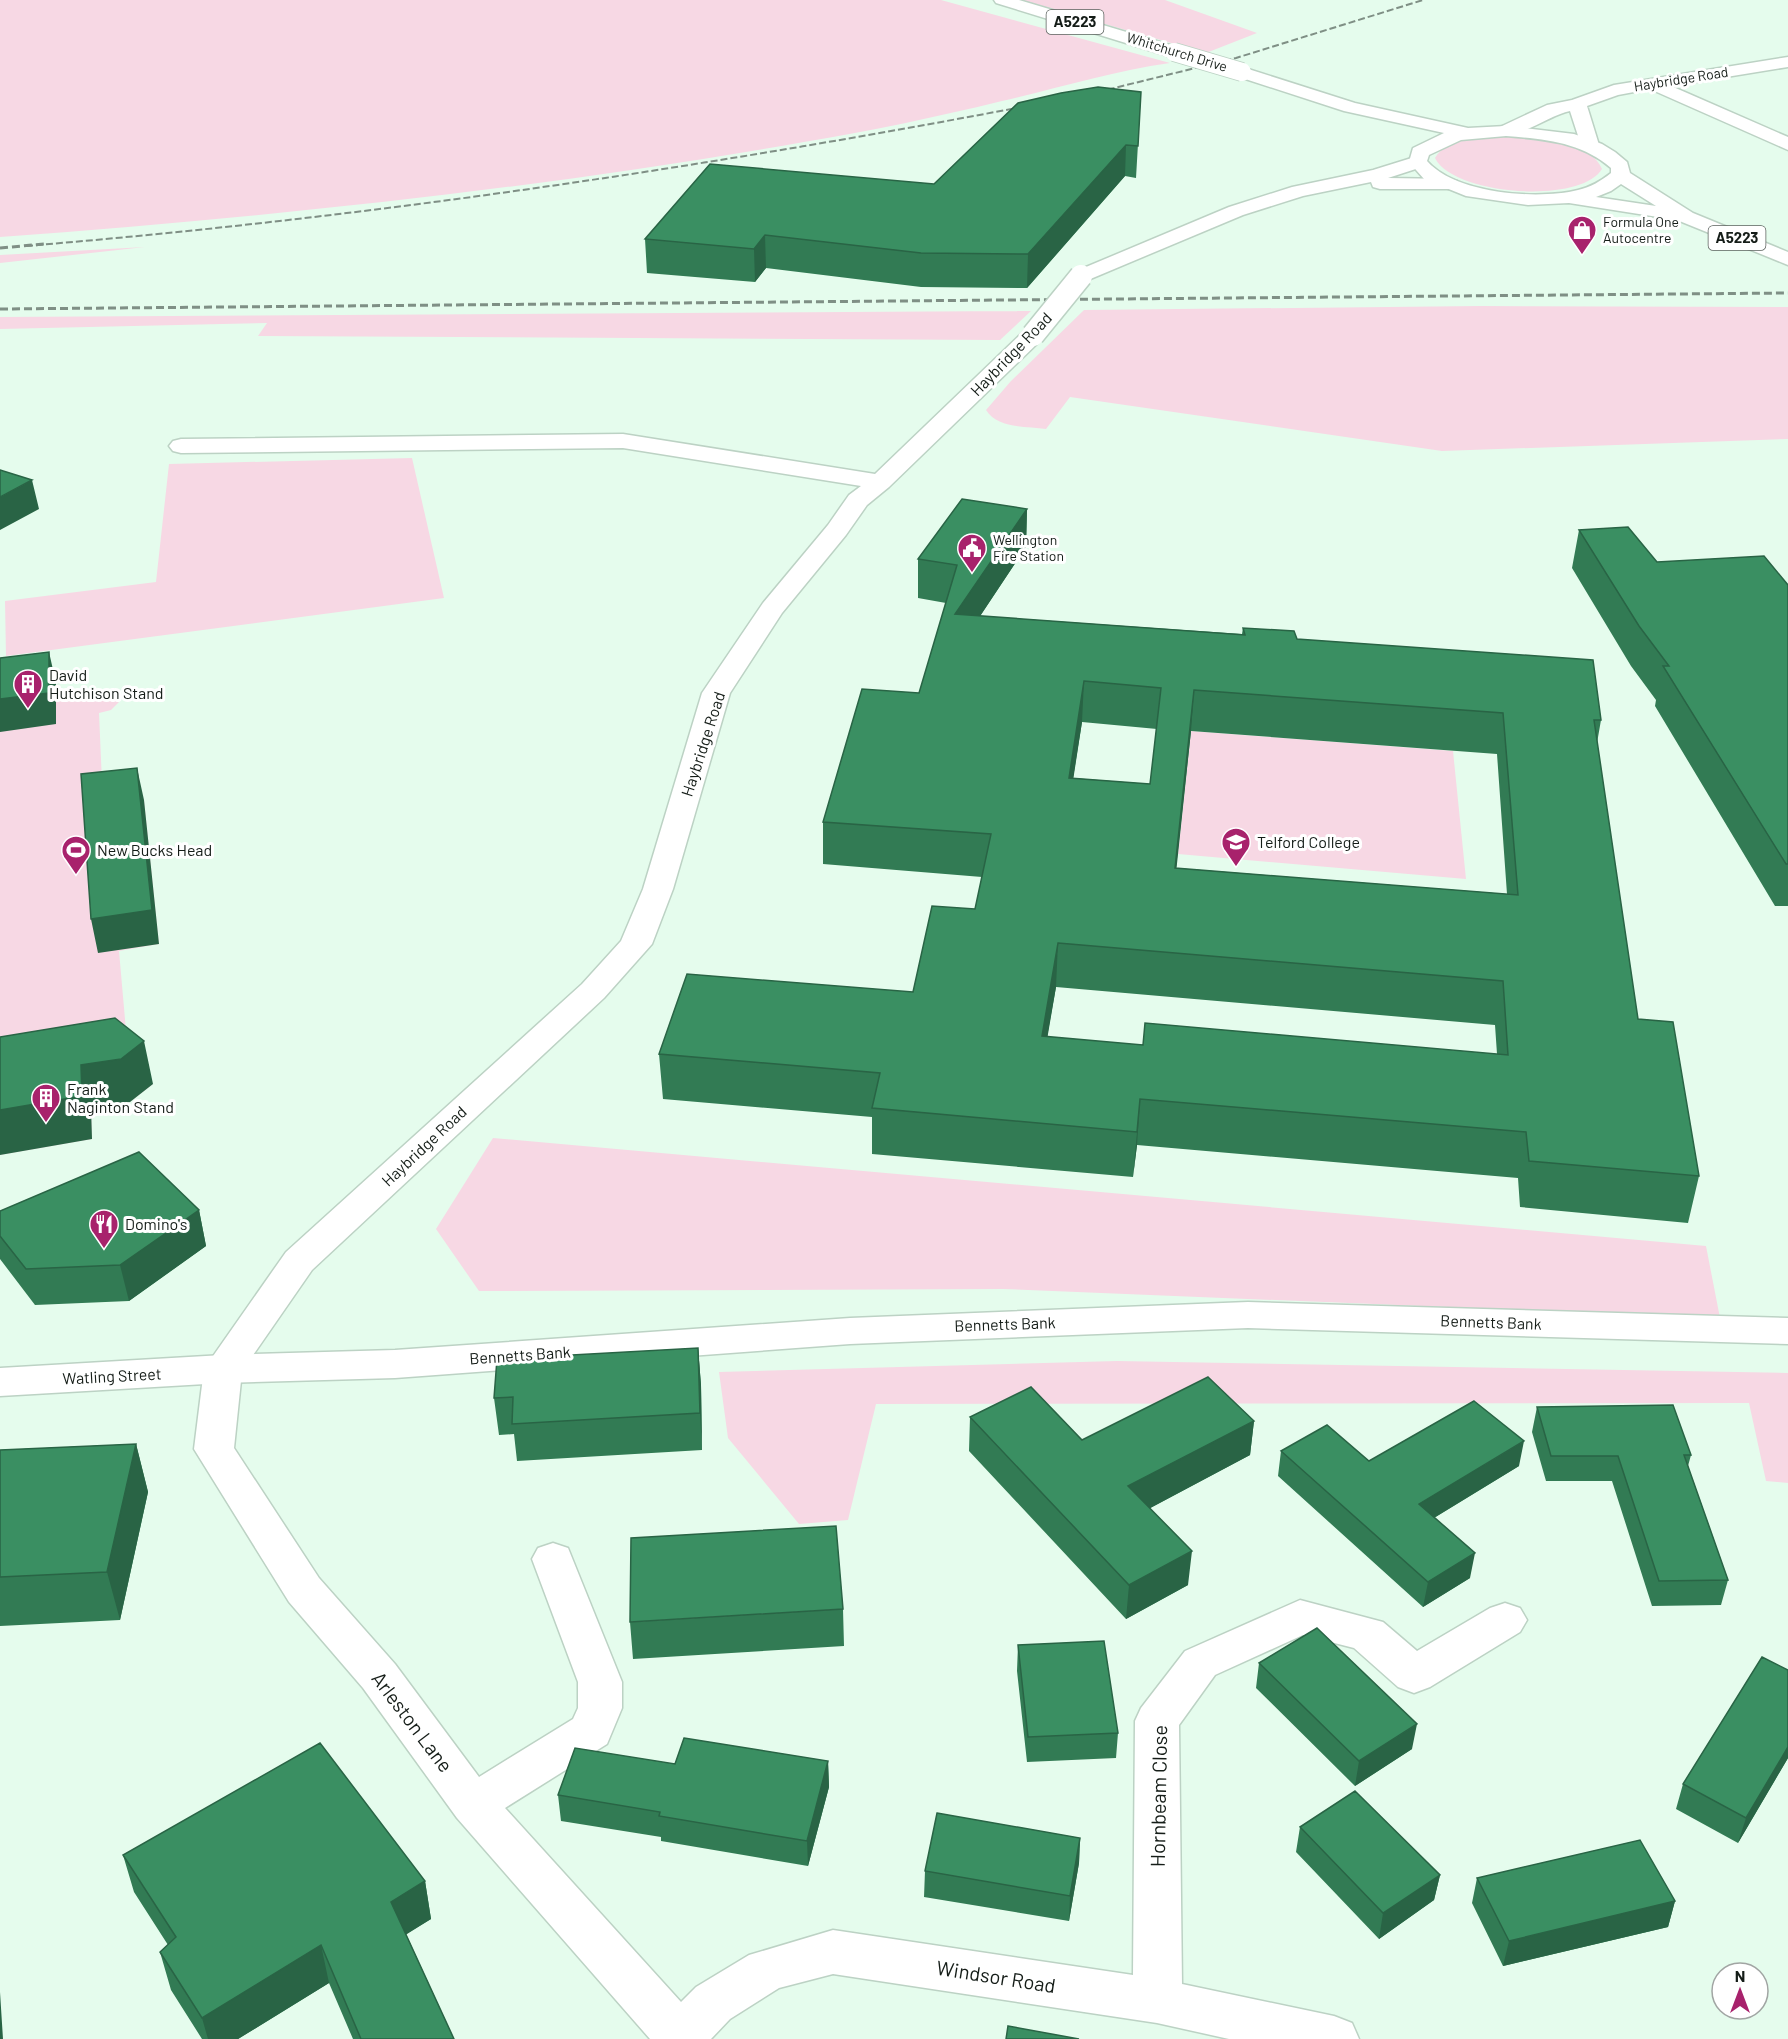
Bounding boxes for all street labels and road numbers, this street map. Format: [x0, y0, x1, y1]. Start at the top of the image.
road number: A5223 [1046, 10, 1104, 34]
street label: Whitchurch Drive [1125, 28, 1230, 75]
street label: Haybridge Road [1633, 63, 1729, 94]
road number: A5223 [1708, 226, 1766, 250]
street label: Haybridge Road [966, 308, 1055, 399]
street label: Haybridge Road [677, 689, 728, 799]
street label: Haybridge Road [377, 1102, 470, 1190]
street label: Bennetts Bank [1440, 1310, 1542, 1333]
street label: Bennetts Bank [954, 1312, 1056, 1335]
street label: Bennetts Bank [469, 1341, 571, 1368]
street label: Watling Street [62, 1363, 162, 1388]
street label: Arleston Lane [367, 1666, 458, 1776]
street label: Hornbeam Close [1145, 1725, 1171, 1867]
street label: Windsor Road [935, 1955, 1057, 1997]

